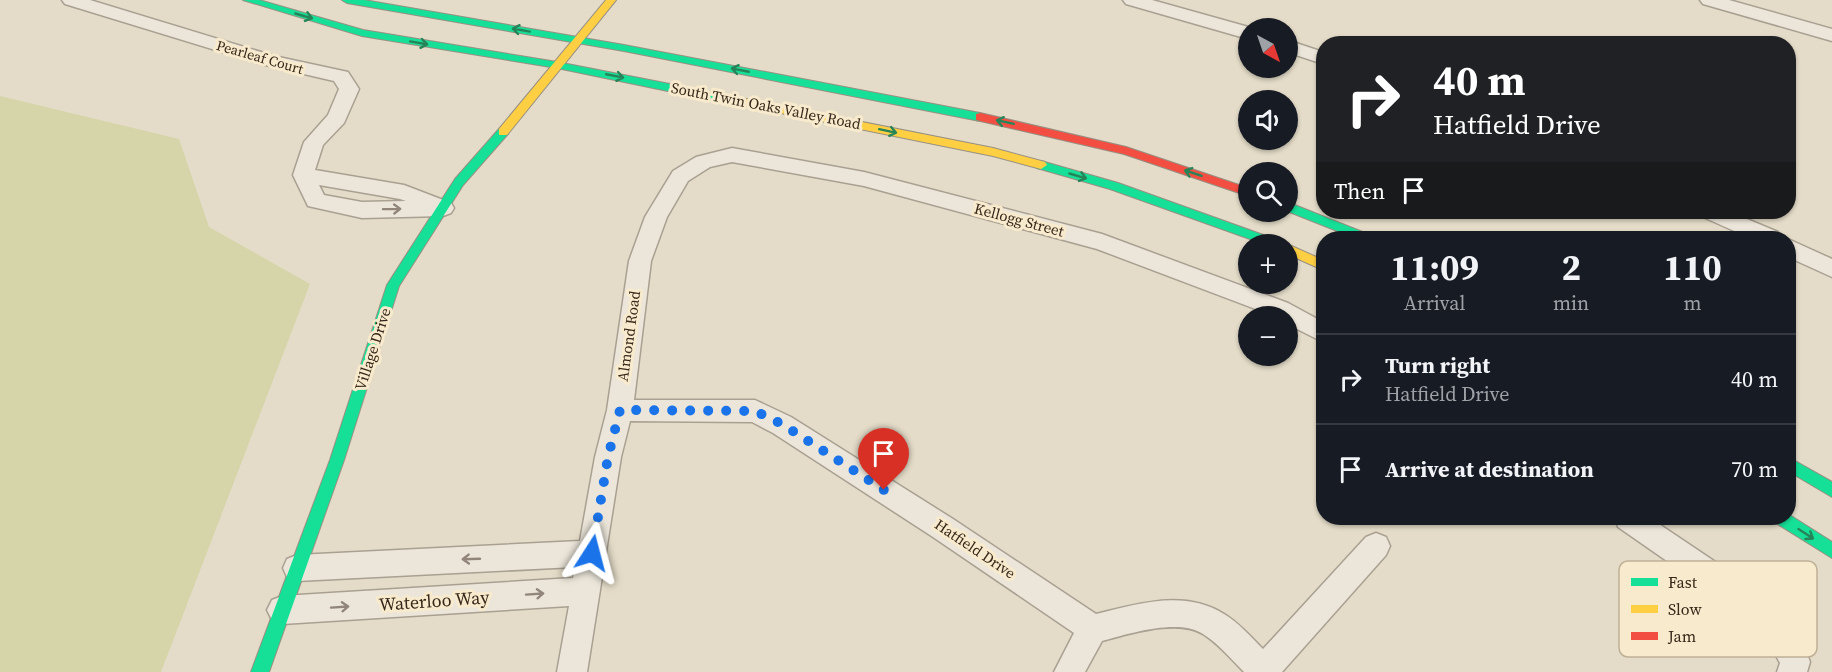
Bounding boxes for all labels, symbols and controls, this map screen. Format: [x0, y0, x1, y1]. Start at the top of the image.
one-way arrow [295, 11, 314, 22]
north arrow [1238, 18, 1298, 78]
map controls [1238, 18, 1298, 366]
one-way arrow [512, 25, 531, 36]
street label: Pearleaf Court [214, 35, 306, 79]
one-way arrow [409, 38, 429, 49]
text: 40 m [1433, 51, 1526, 109]
icon: right [1334, 60, 1412, 138]
one-way arrow [731, 64, 751, 75]
one-way arrow [604, 71, 624, 82]
street label: South Twin Oaks Valley Road [670, 77, 863, 134]
button: sound [1238, 90, 1298, 150]
text: Hatfield Drive [1433, 106, 1601, 143]
one-way arrow [995, 116, 1015, 127]
one-way arrow [879, 125, 898, 137]
button: search [1238, 162, 1298, 222]
one-way arrow [1184, 166, 1203, 177]
one-way arrow [1068, 170, 1087, 182]
icon: arrive [1397, 174, 1430, 207]
text: Then [1334, 176, 1385, 206]
street label: Kellogg Street [972, 197, 1066, 242]
one-way arrow [381, 203, 401, 215]
button: + [1238, 234, 1298, 294]
text: 11:09 [1390, 243, 1479, 292]
text: 2 [1561, 243, 1581, 292]
text: 110 [1663, 243, 1722, 292]
street label: Almond Road [612, 289, 645, 383]
text: Arrival [1404, 289, 1465, 317]
text: min [1553, 289, 1589, 317]
text: m [1684, 289, 1702, 317]
street label: Village Drive [349, 305, 396, 393]
button: − [1238, 306, 1298, 366]
text: Turn right [1385, 350, 1490, 380]
icon: right [1334, 363, 1367, 396]
text: 40 m [1731, 364, 1778, 394]
text: Hatfield Drive [1385, 380, 1509, 408]
pin [858, 428, 909, 490]
icon: arrive [867, 437, 900, 470]
icon: arrive [1334, 453, 1367, 486]
text: Arrive at destination [1385, 454, 1594, 484]
text: 70 m [1731, 454, 1778, 484]
street label: Hatfield Drive [931, 514, 1020, 584]
position arrow [560, 521, 624, 585]
one-way arrow [1798, 528, 1814, 540]
one-way arrow [461, 553, 481, 564]
legend [1619, 561, 1817, 657]
text: Fast [1668, 571, 1698, 593]
street label: Waterloo Way [378, 584, 491, 617]
one-way arrow [525, 589, 545, 600]
text: Slow [1668, 598, 1703, 620]
one-way arrow [330, 601, 350, 612]
text: Jam [1667, 625, 1696, 647]

